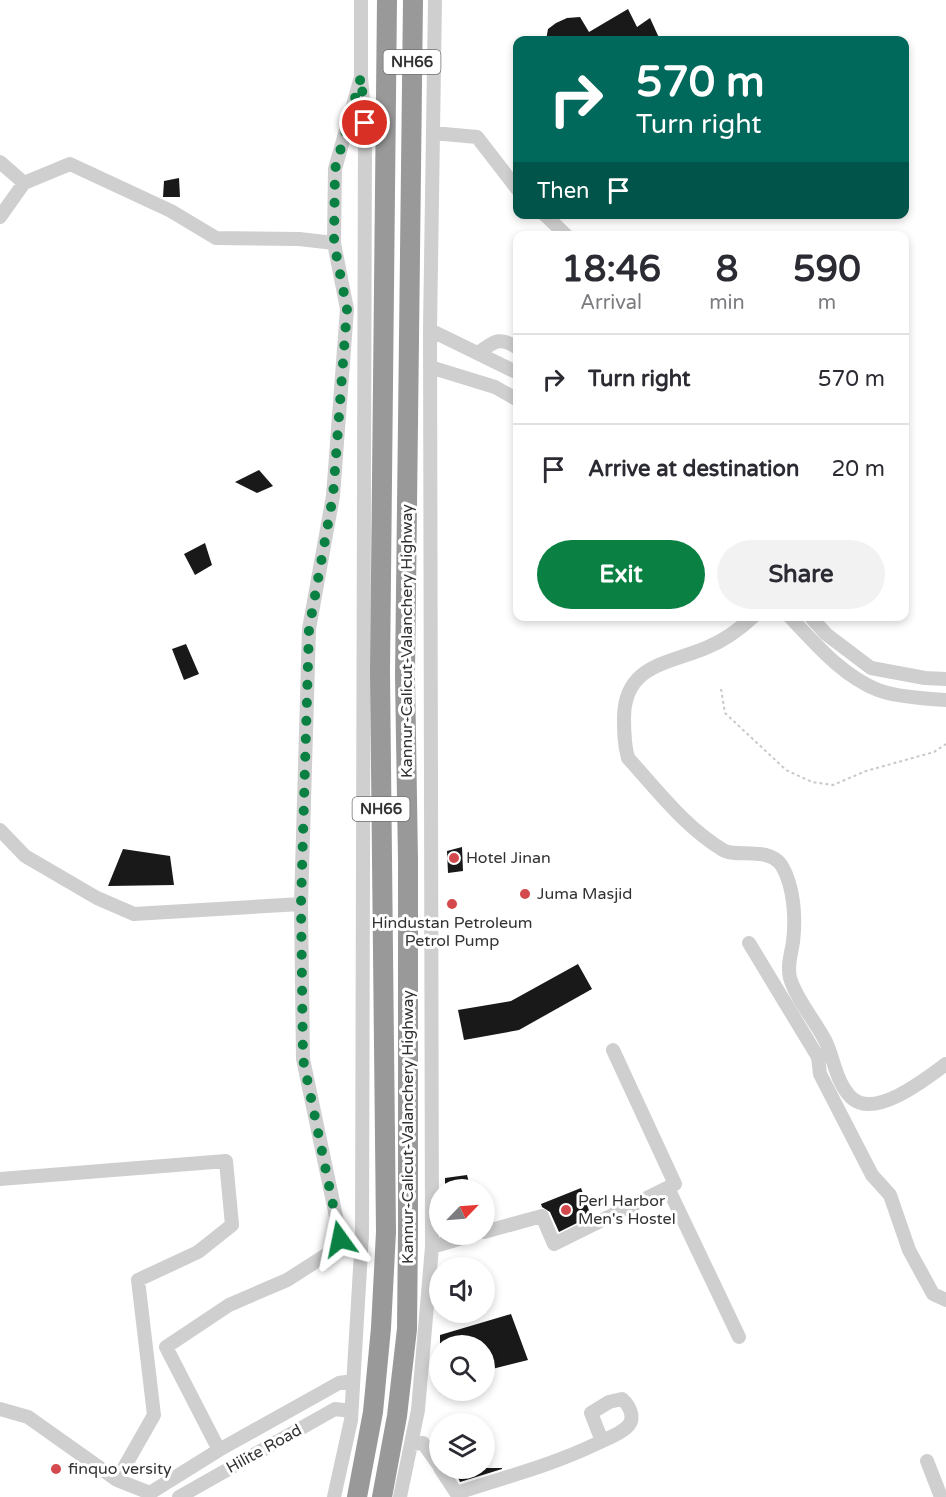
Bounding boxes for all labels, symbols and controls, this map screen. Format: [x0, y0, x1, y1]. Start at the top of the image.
road number: NH66 [384, 50, 440, 74]
text: 570 m [636, 57, 765, 108]
icon: right [537, 60, 615, 138]
pin [339, 97, 390, 148]
icon: arrive [348, 106, 381, 139]
text: Turn right [636, 108, 762, 141]
icon: arrive [602, 174, 635, 207]
text: Then [537, 178, 590, 204]
text: 18:46 [561, 248, 661, 291]
text: 8 [716, 248, 738, 291]
text: 590 [793, 248, 861, 291]
text: Arrival [580, 291, 642, 315]
text: min [709, 291, 745, 315]
text: m [818, 291, 836, 315]
icon: right [537, 363, 570, 396]
text: Turn right [588, 366, 690, 392]
text: 570 m [818, 366, 885, 392]
icon: arrive [537, 453, 570, 486]
text: Arrive at destination [588, 456, 799, 482]
text: 20 m [831, 456, 885, 482]
street label: Kannur-Calicut-Valanchery Highway [397, 504, 417, 778]
button: Exit [537, 540, 705, 609]
button: Share [717, 540, 885, 609]
road number: NH66 [352, 797, 410, 821]
place label: Hotel Jinan [466, 848, 551, 868]
marker: Hotel Jinan [447, 851, 461, 865]
place label: Juma Masjid [537, 884, 632, 904]
marker: Juma Masjid [518, 887, 532, 901]
marker: Hindustan Petroleum Petrol Pump [445, 897, 459, 911]
place label: Hindustan Petroleum Petrol Pump [372, 913, 532, 951]
street label: Kannur-Calicut-Valanchery Highway [398, 990, 418, 1264]
north arrow [429, 1179, 495, 1245]
map controls [429, 1179, 495, 1479]
place label: Perl Harbor Men's Hostel [578, 1191, 676, 1229]
marker: Perl Harbor Men's Hostel [559, 1203, 573, 1217]
position arrow [308, 1207, 372, 1271]
button: sound [429, 1257, 495, 1323]
button: search [429, 1335, 495, 1401]
button: layers [429, 1413, 495, 1479]
street label: Hilite Road [223, 1420, 305, 1478]
place label: finquo versity [68, 1459, 172, 1479]
marker: finquo versity [49, 1462, 63, 1476]

